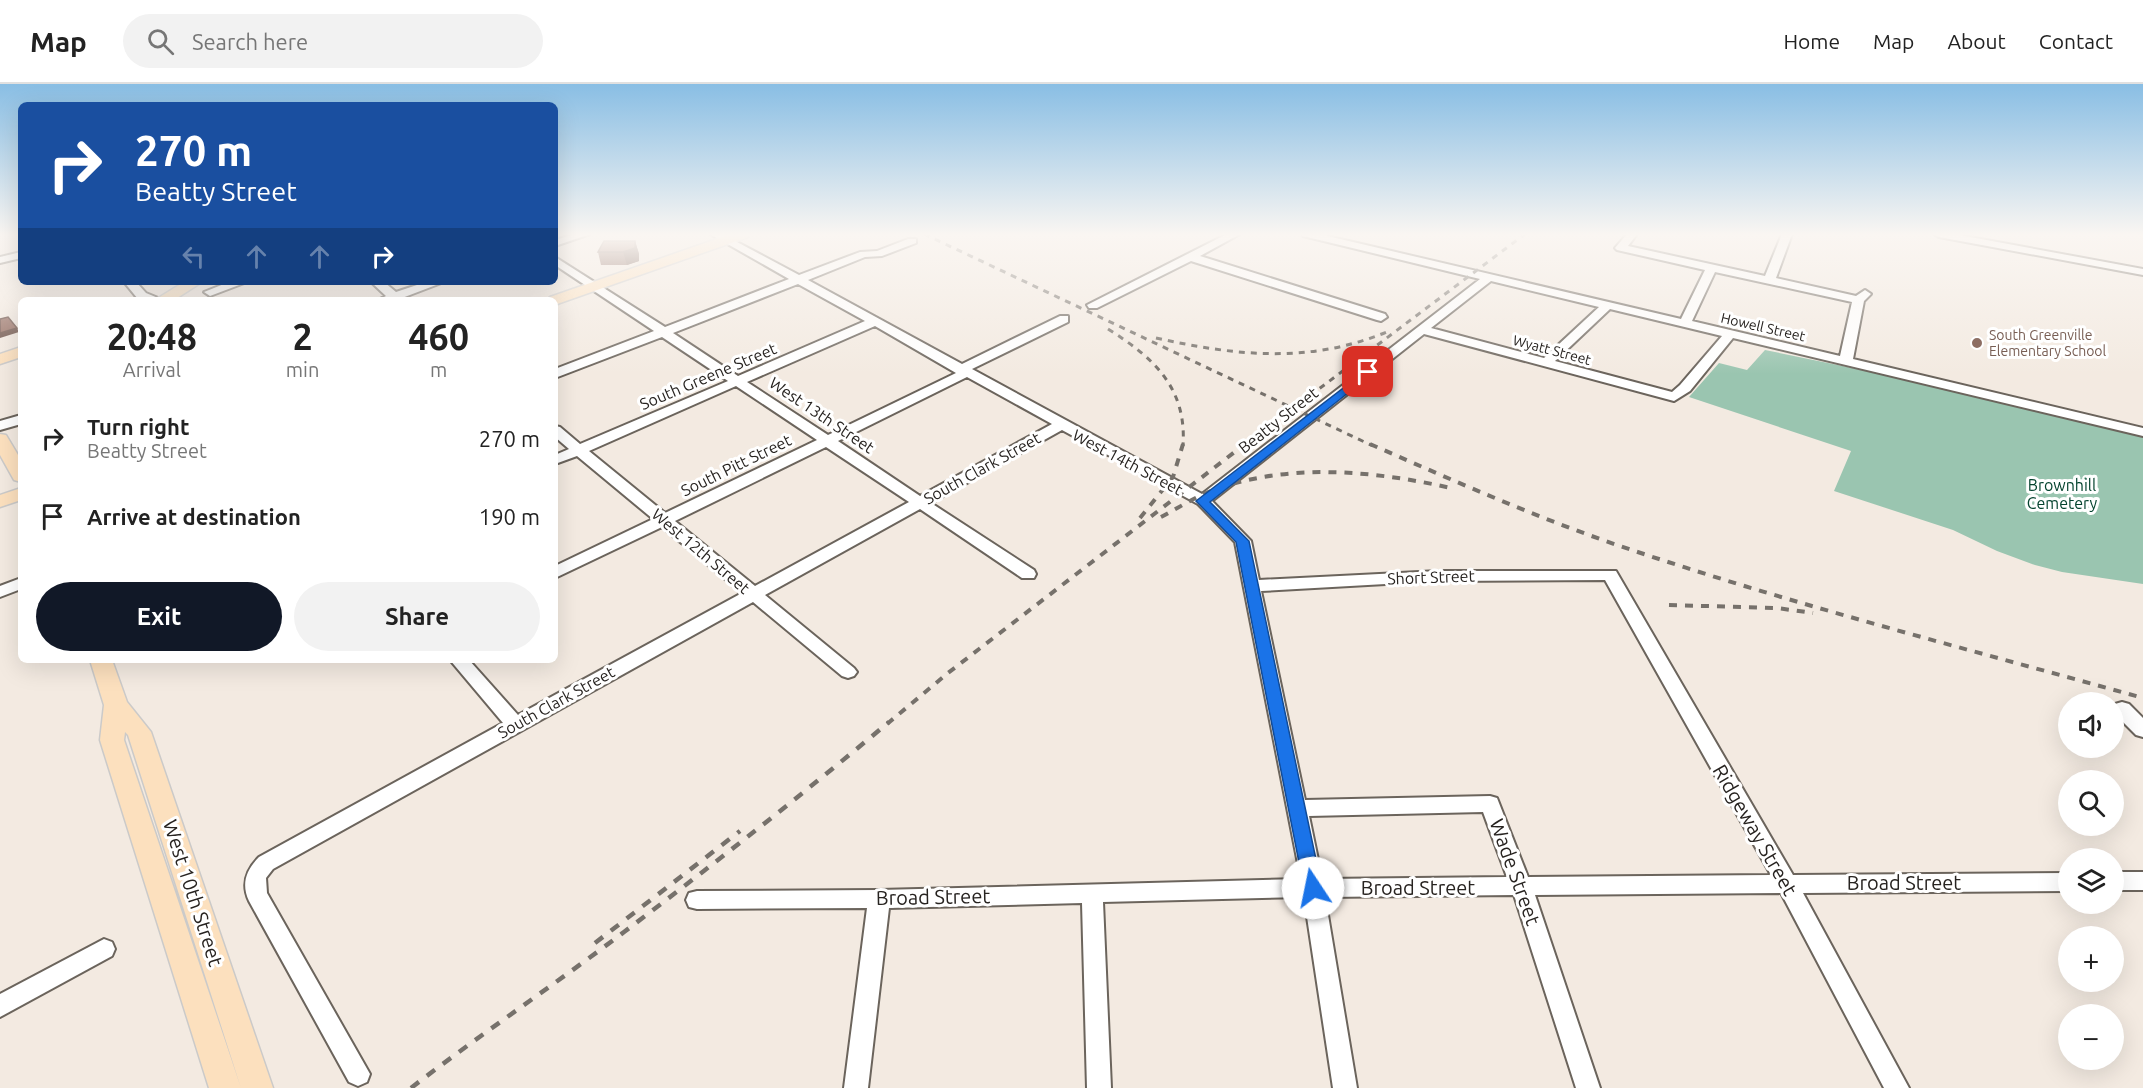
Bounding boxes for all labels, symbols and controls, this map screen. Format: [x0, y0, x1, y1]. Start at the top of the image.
search box [123, 14, 543, 68]
icon: search [144, 25, 177, 58]
text: Map [30, 26, 87, 57]
text: Search here [192, 29, 308, 54]
text: Home [1783, 29, 1840, 53]
text: Map [1873, 29, 1914, 53]
text: About [1947, 29, 2006, 53]
text: Contact [2039, 29, 2113, 53]
icon: right [36, 126, 114, 204]
text: 270 m [135, 127, 252, 174]
text: Beatty Street [135, 176, 297, 206]
icon: left [177, 240, 210, 273]
icon: ahead [240, 240, 273, 273]
icon: ahead [303, 240, 336, 273]
icon: right [366, 240, 399, 273]
street label: Howell Street [1719, 310, 1807, 345]
text: 20:48 [107, 316, 197, 357]
text: 2 [292, 316, 313, 357]
text: 460 [408, 316, 469, 357]
place label: South Greenville Elementary School [1989, 327, 2107, 359]
street label: Wyatt Street [1511, 332, 1593, 368]
marker: South Greenville Elementary School [1970, 336, 1984, 350]
street label: South Greene Street [637, 339, 780, 413]
pin [1342, 346, 1393, 397]
icon: arrive [1351, 355, 1384, 388]
text: Arrival [123, 358, 181, 381]
text: min [286, 358, 319, 381]
text: m [430, 358, 447, 381]
street label: West 13th Street [766, 373, 878, 457]
street label: Beatty Street [1235, 383, 1322, 457]
text: Turn right [87, 414, 189, 439]
icon: right [36, 422, 69, 455]
street label: West 14th Street [1070, 425, 1187, 499]
text: 270 m [479, 426, 540, 451]
street label: South Clark Street [920, 428, 1044, 508]
street label: South Pitt Street [678, 430, 795, 499]
text: Beatty Street [87, 439, 207, 462]
park label: Brownhill Cemetery [2027, 476, 2098, 512]
icon: arrive [36, 500, 69, 533]
text: Arrive at destination [87, 504, 301, 529]
text: 190 m [479, 504, 540, 529]
street label: West 12th Street [648, 505, 754, 598]
street label: Short Street [1387, 566, 1476, 588]
button: Exit [36, 582, 282, 651]
button: Share [294, 582, 540, 651]
street label: South Clark Street [494, 662, 618, 742]
map controls [2058, 692, 2124, 1070]
button: sound [2058, 692, 2124, 758]
street label: Ridgeway Street [1709, 760, 1802, 899]
button: search [2058, 770, 2124, 836]
street label: Wade Street [1486, 815, 1545, 928]
street label: West 10th Street [159, 817, 228, 969]
button: layers [2058, 848, 2124, 914]
position arrow [1281, 856, 1345, 920]
street label: Broad Street [1847, 871, 1961, 894]
street label: Broad Street [1361, 876, 1475, 899]
street label: Broad Street [876, 884, 990, 909]
button: + [2058, 926, 2124, 992]
button: − [2058, 1004, 2124, 1070]

